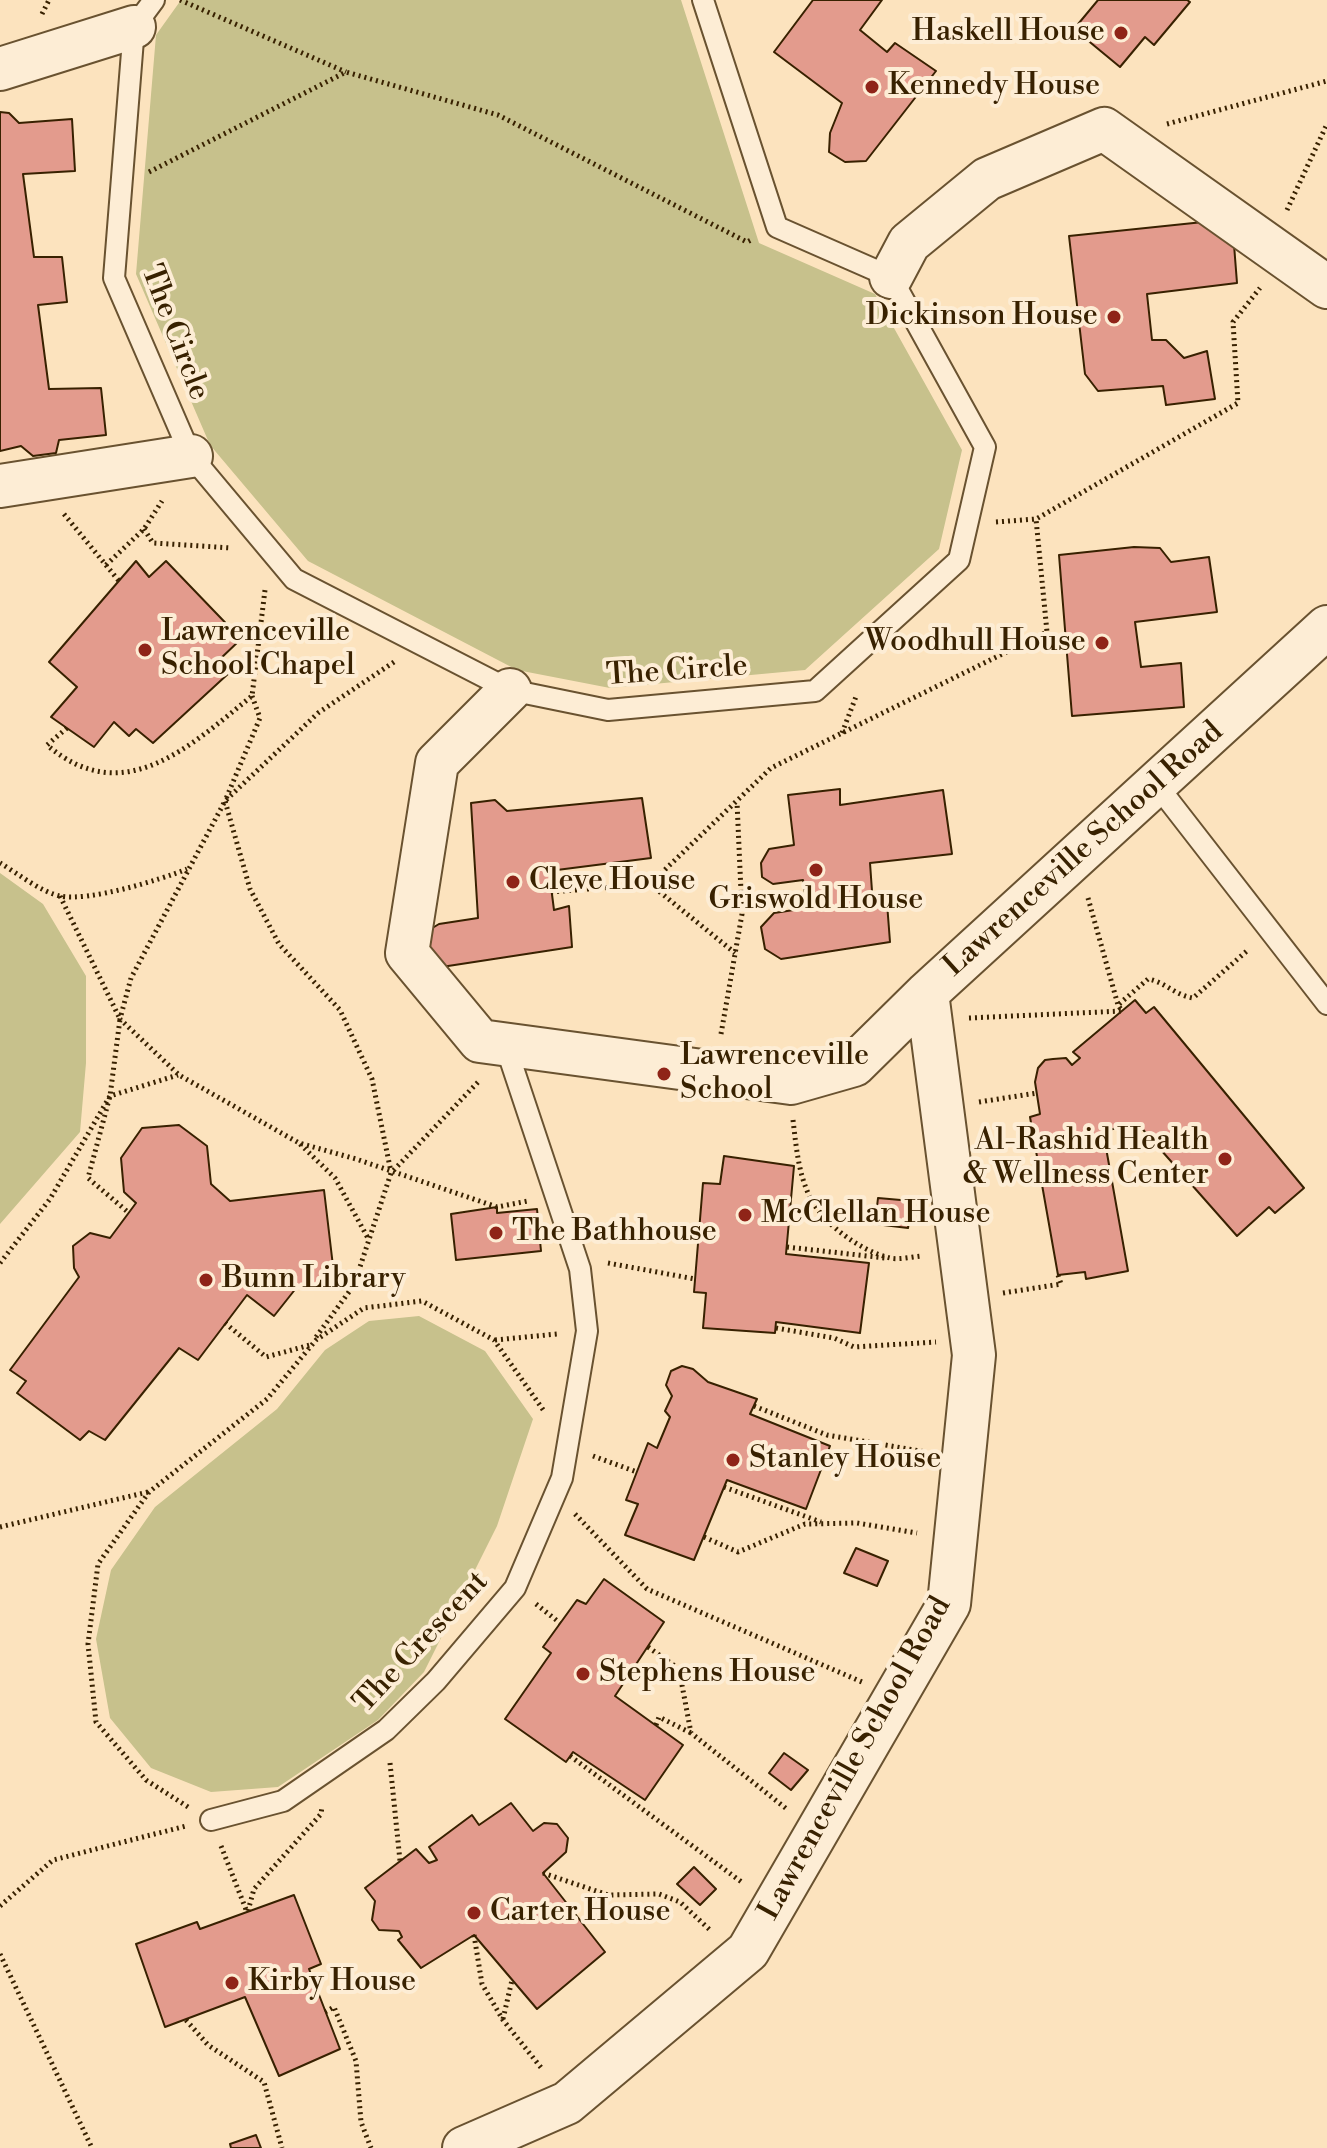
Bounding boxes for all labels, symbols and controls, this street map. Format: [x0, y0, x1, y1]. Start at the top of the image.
place label: Haskell House [912, 15, 1105, 51]
marker: Haskell House [1112, 24, 1130, 42]
place label: Kennedy House [888, 69, 1100, 105]
marker: Kennedy House [863, 78, 881, 96]
street label: The Circle [132, 260, 216, 406]
place label: Dickinson House [866, 299, 1098, 335]
marker: Dickinson House [1105, 308, 1123, 326]
place label: Lawrenceville School Chapel [161, 615, 355, 686]
place label: Woodhull House [865, 625, 1086, 661]
marker: Woodhull House [1093, 634, 1111, 652]
marker: Lawrenceville School Chapel [136, 641, 154, 659]
street label: The Circle [605, 649, 749, 695]
street label: Lawrenceville School Road [937, 715, 1231, 985]
marker: Griswold House [807, 861, 825, 879]
place label: Cleve House [529, 864, 696, 900]
marker: Cleve House [504, 873, 522, 891]
place label: Griswold House [709, 883, 923, 919]
place label: Lawrenceville School [680, 1039, 869, 1110]
marker: Lawrenceville School [655, 1065, 673, 1083]
place label: Al-Rashid Health & Wellness Center [963, 1124, 1209, 1194]
marker: Al-Rashid Health & Wellness Center [1216, 1150, 1234, 1168]
place label: McClellan House [761, 1197, 991, 1233]
marker: McClellan House [736, 1206, 754, 1224]
place label: The Bathhouse [512, 1215, 717, 1251]
marker: The Bathhouse [487, 1224, 505, 1242]
place label: Bunn Library [222, 1262, 406, 1298]
marker: Bunn Library [197, 1271, 215, 1289]
place label: Stanley House [749, 1442, 941, 1478]
marker: Stanley House [724, 1451, 742, 1469]
street label: The Crescent [347, 1565, 497, 1721]
street label: Lawrenceville School Road [752, 1591, 960, 1927]
place label: Stephens House [599, 1656, 816, 1692]
marker: Stephens House [574, 1665, 592, 1683]
place label: Carter House [490, 1895, 671, 1931]
marker: Carter House [465, 1904, 483, 1922]
place label: Kirby House [248, 1965, 416, 2001]
marker: Kirby House [223, 1974, 241, 1992]

